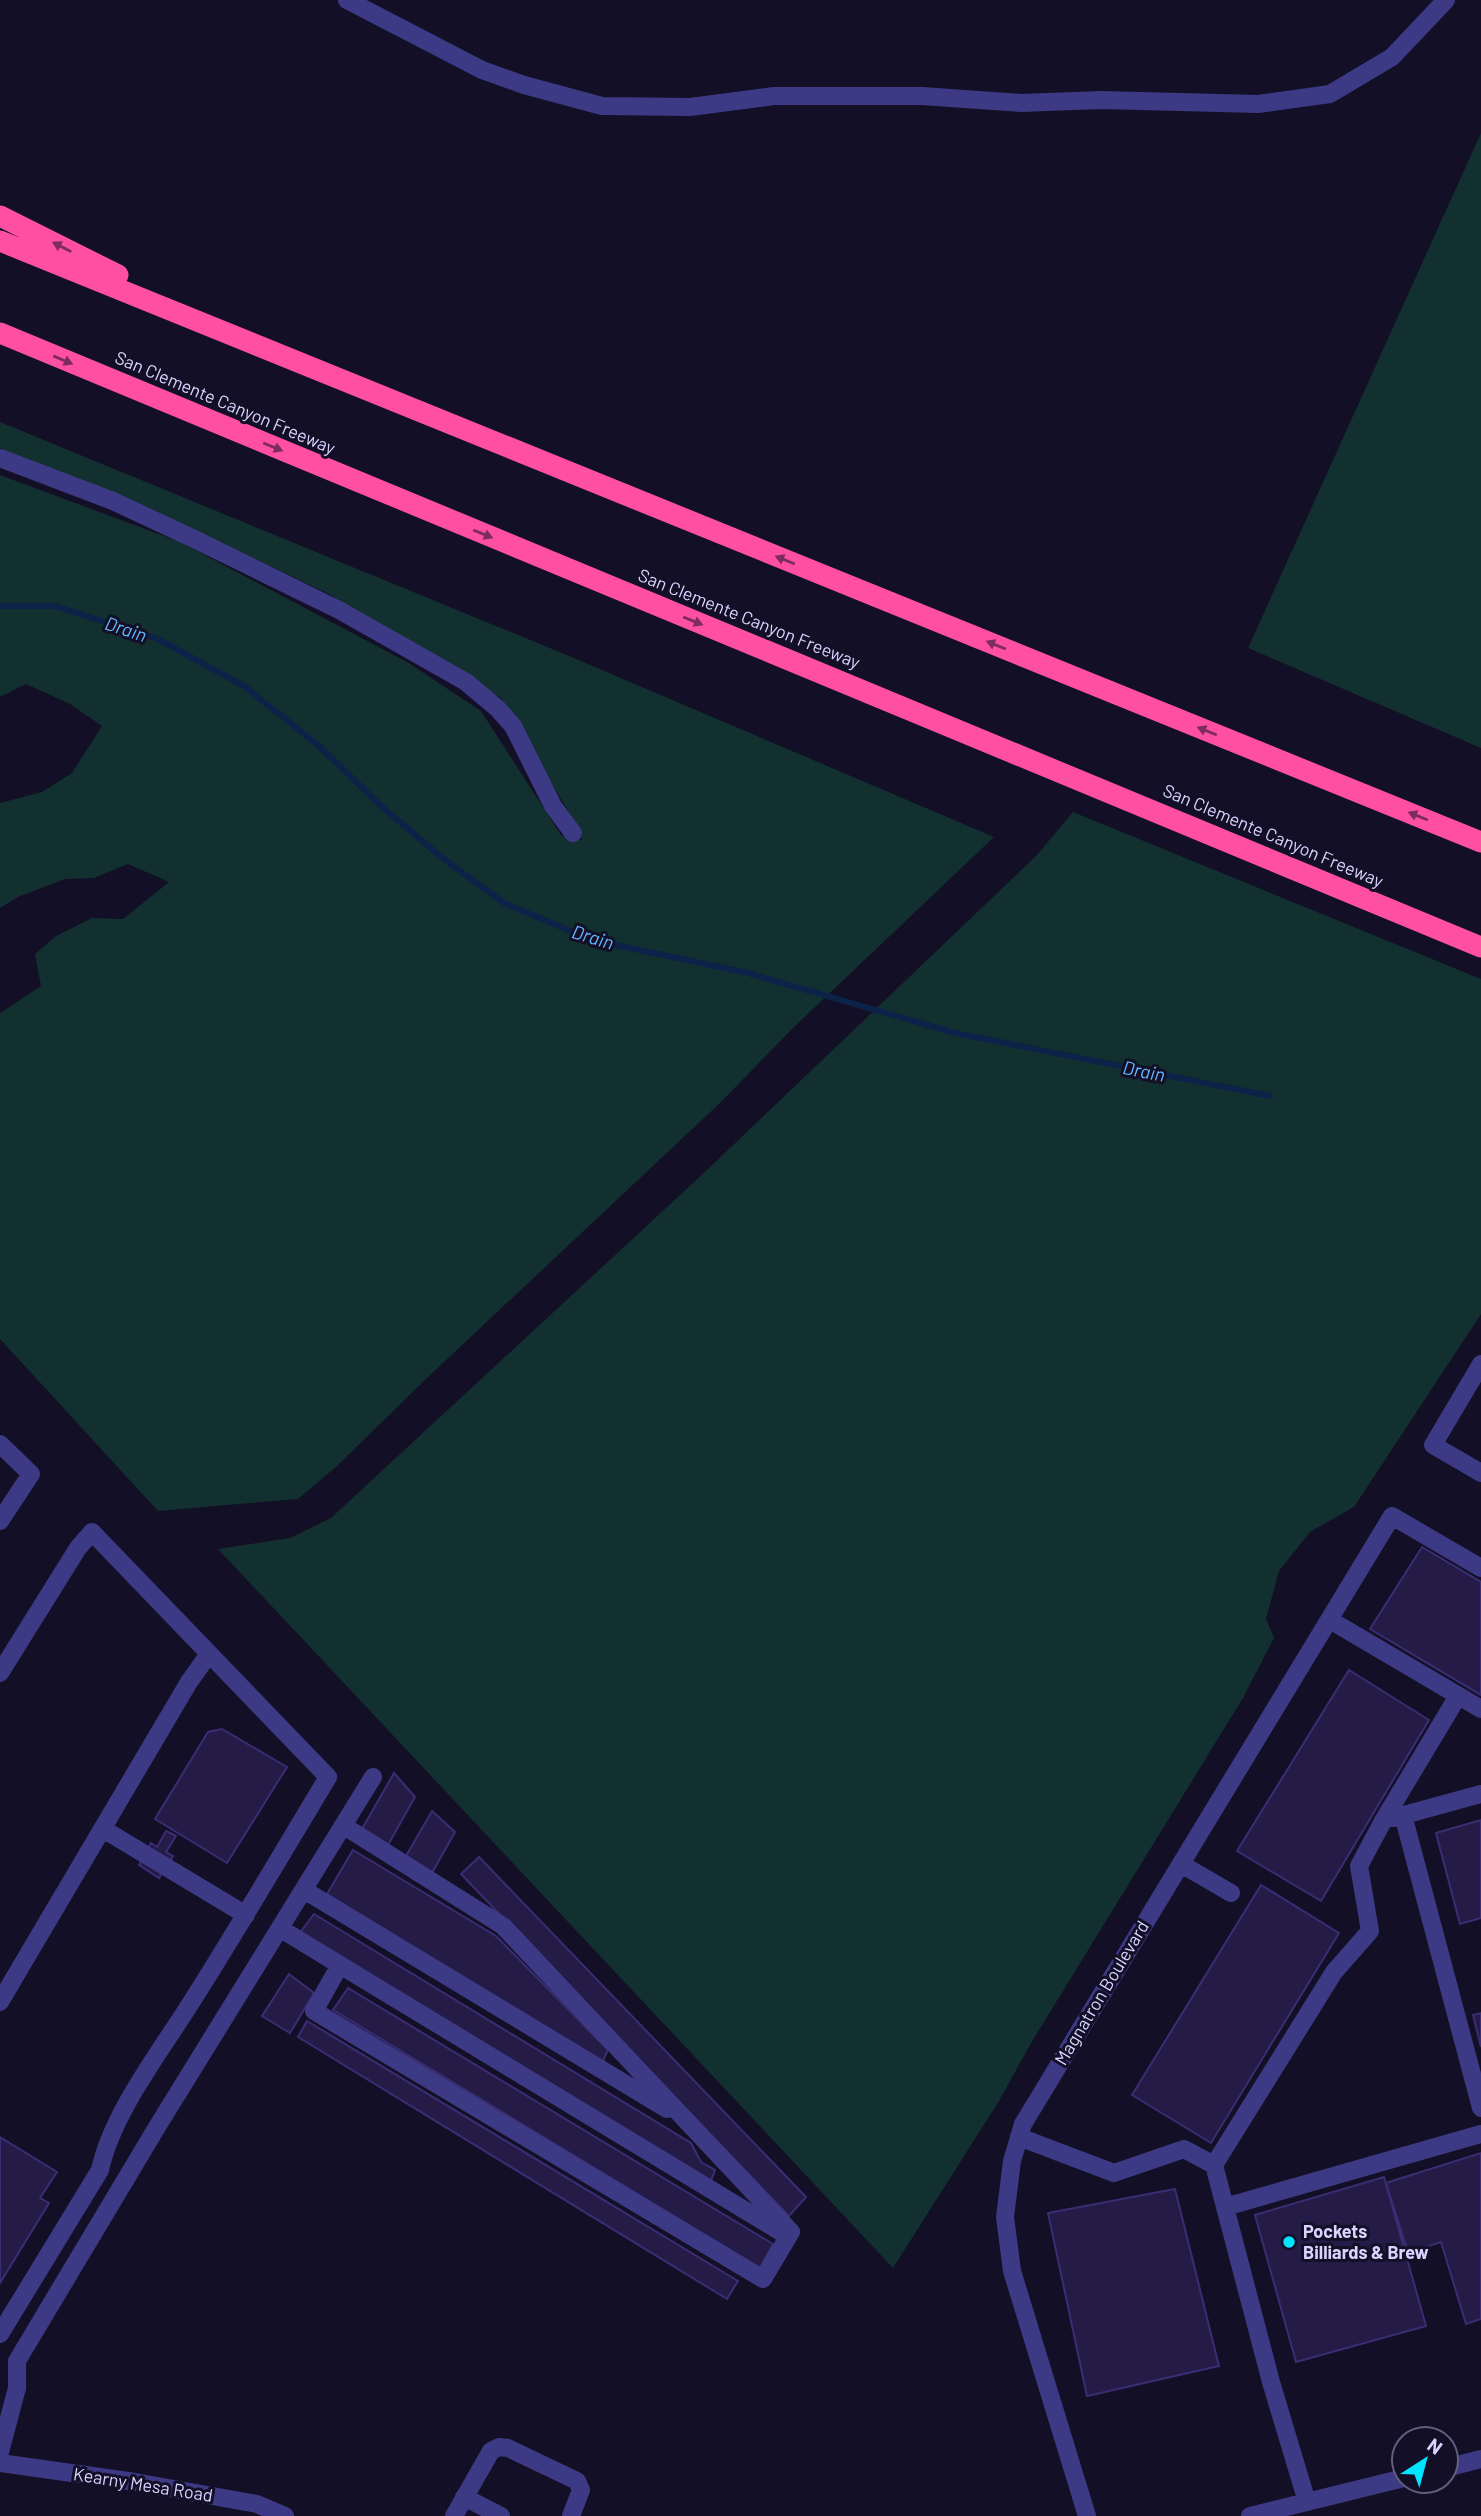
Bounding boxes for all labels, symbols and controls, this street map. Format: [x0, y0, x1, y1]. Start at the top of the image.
one-way arrow [52, 242, 72, 253]
street label: San Clemente Canyon Freeway [112, 346, 339, 459]
one-way arrow [53, 354, 74, 365]
one-way arrow [262, 442, 283, 453]
one-way arrow [473, 528, 493, 540]
one-way arrow [775, 554, 796, 565]
street label: San Clemente Canyon Freeway [635, 563, 864, 673]
water label: Drain [102, 611, 150, 646]
one-way arrow [683, 615, 704, 626]
one-way arrow [986, 640, 1007, 651]
one-way arrow [1196, 725, 1217, 736]
street label: San Clemente Canyon Freeway [1160, 779, 1387, 892]
one-way arrow [1407, 811, 1428, 822]
water label: Drain [569, 919, 617, 954]
water label: Drain [1121, 1055, 1167, 1086]
street label: Magnatron Boulevard [1049, 1916, 1153, 2069]
place label: Pockets Billiards & Brew [1303, 2220, 1429, 2263]
marker: Pockets Billiards & Brew [1281, 2234, 1297, 2250]
north arrow [1390, 2425, 1460, 2495]
text: N [1423, 2433, 1447, 2459]
street label: Kearny Mesa Road [72, 2462, 215, 2506]

